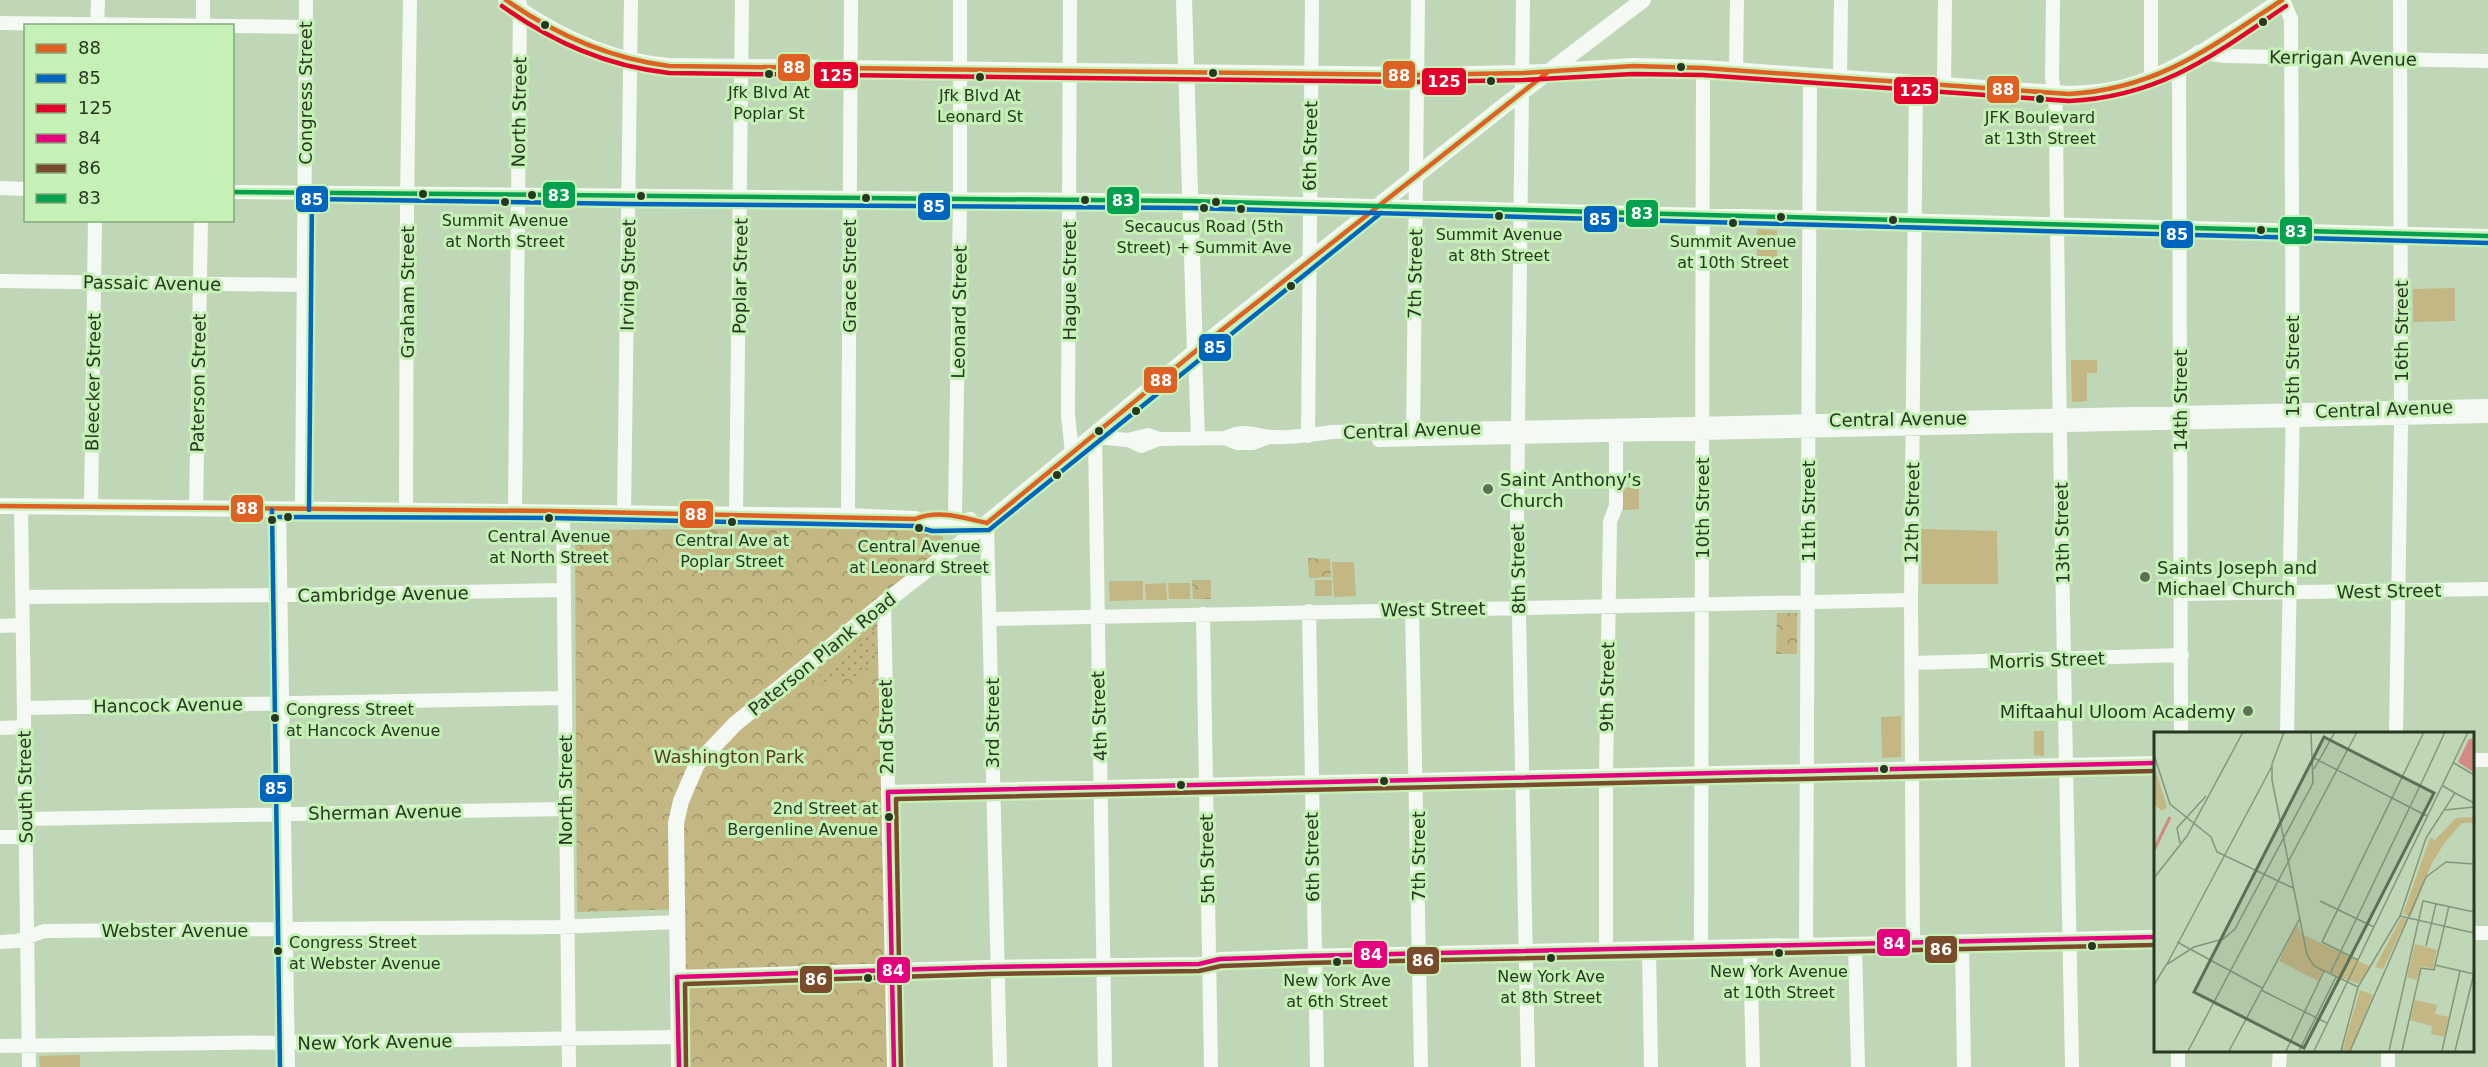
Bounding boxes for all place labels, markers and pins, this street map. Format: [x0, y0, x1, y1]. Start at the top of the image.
unlabelled marker [2257, 16, 2269, 28]
unlabelled marker [539, 19, 551, 31]
unlabelled marker [1675, 61, 1687, 73]
unlabelled marker [1207, 67, 1219, 79]
marker: Jfk Blvd At Poplar St [763, 68, 775, 80]
marker: Jfk Blvd At Leonard St [974, 71, 986, 83]
unlabelled marker [1485, 75, 1497, 87]
place label: Jfk Blvd At Poplar St [727, 83, 810, 123]
place label: Jfk Blvd At Leonard St [937, 86, 1023, 126]
marker: JFK Boulevard at 13th Street [2034, 93, 2046, 105]
place label: JFK Boulevard at 13th Street [1984, 108, 2096, 148]
unlabelled marker [417, 188, 429, 200]
unlabelled marker [526, 189, 538, 201]
unlabelled marker [635, 190, 647, 202]
unlabelled marker [860, 192, 872, 204]
unlabelled marker [1079, 194, 1091, 206]
marker: Summit Avenue at North Street [499, 196, 511, 208]
unlabelled marker [1210, 196, 1222, 208]
marker: Secaucus Road (5th Street) + Summit Ave [1198, 202, 1210, 214]
unlabelled marker [1235, 203, 1247, 215]
marker: Summit Avenue at 8th Street [1493, 210, 1505, 222]
place label: Summit Avenue at North Street [442, 211, 568, 251]
unlabelled marker [1775, 211, 1787, 223]
unlabelled marker [1887, 214, 1899, 226]
place label: Secaucus Road (5th Street) + Summit Ave [1116, 217, 1292, 257]
marker: Summit Avenue at 10th Street [1727, 217, 1739, 229]
unlabelled marker [2255, 224, 2267, 236]
place label: Summit Avenue at 8th Street [1436, 225, 1562, 265]
place label: Summit Avenue at 10th Street [1670, 232, 1796, 272]
unlabelled marker [1285, 280, 1297, 292]
unlabelled marker [1130, 405, 1142, 417]
unlabelled marker [1093, 425, 1105, 437]
unlabelled marker [1051, 469, 1063, 481]
place label: Saint Anthony's Church [1500, 469, 1641, 511]
marker: Saint Anthony's Church [1481, 482, 1495, 496]
unlabelled marker [282, 511, 294, 523]
marker: Central Avenue at North Street [543, 512, 555, 524]
unlabelled marker [266, 514, 278, 526]
marker: Central Ave at Poplar Street [726, 516, 738, 528]
marker: Central Avenue at Leonard Street [913, 522, 925, 534]
place label: Central Avenue at North Street [488, 527, 610, 567]
place label: Central Ave at Poplar Street [675, 531, 789, 571]
place label: Central Avenue at Leonard Street [849, 537, 989, 577]
place label: Saints Joseph and Michael Church [2157, 557, 2317, 599]
marker: Saints Joseph and Michael Church [2138, 570, 2152, 584]
place label: Congress Street at Hancock Avenue [286, 700, 440, 740]
place label: Miftaahul Uloom Academy [2000, 701, 2236, 722]
marker: Miftaahul Uloom Academy [2241, 704, 2255, 718]
marker: Congress Street at Hancock Avenue [269, 712, 281, 724]
unlabelled marker [1878, 763, 1890, 775]
unlabelled marker [1378, 775, 1390, 787]
unlabelled marker [1175, 779, 1187, 791]
place label: 2nd Street at Bergenline Avenue [727, 799, 878, 839]
marker: 2nd Street at Bergenline Avenue [883, 811, 895, 823]
place label: Congress Street at Webster Avenue [289, 933, 441, 973]
unlabelled marker [2086, 940, 2098, 952]
marker: Congress Street at Webster Avenue [272, 945, 284, 957]
marker: New York Avenue at 10th Street [1773, 947, 1785, 959]
marker: New York Ave at 8th Street [1545, 952, 1557, 964]
marker: New York Ave at 6th Street [1331, 956, 1343, 968]
place label: New York Avenue at 10th Street [1710, 962, 1848, 1002]
place label: New York Ave at 8th Street [1497, 967, 1605, 1007]
place label: New York Ave at 6th Street [1283, 971, 1391, 1011]
unlabelled marker [862, 972, 874, 984]

